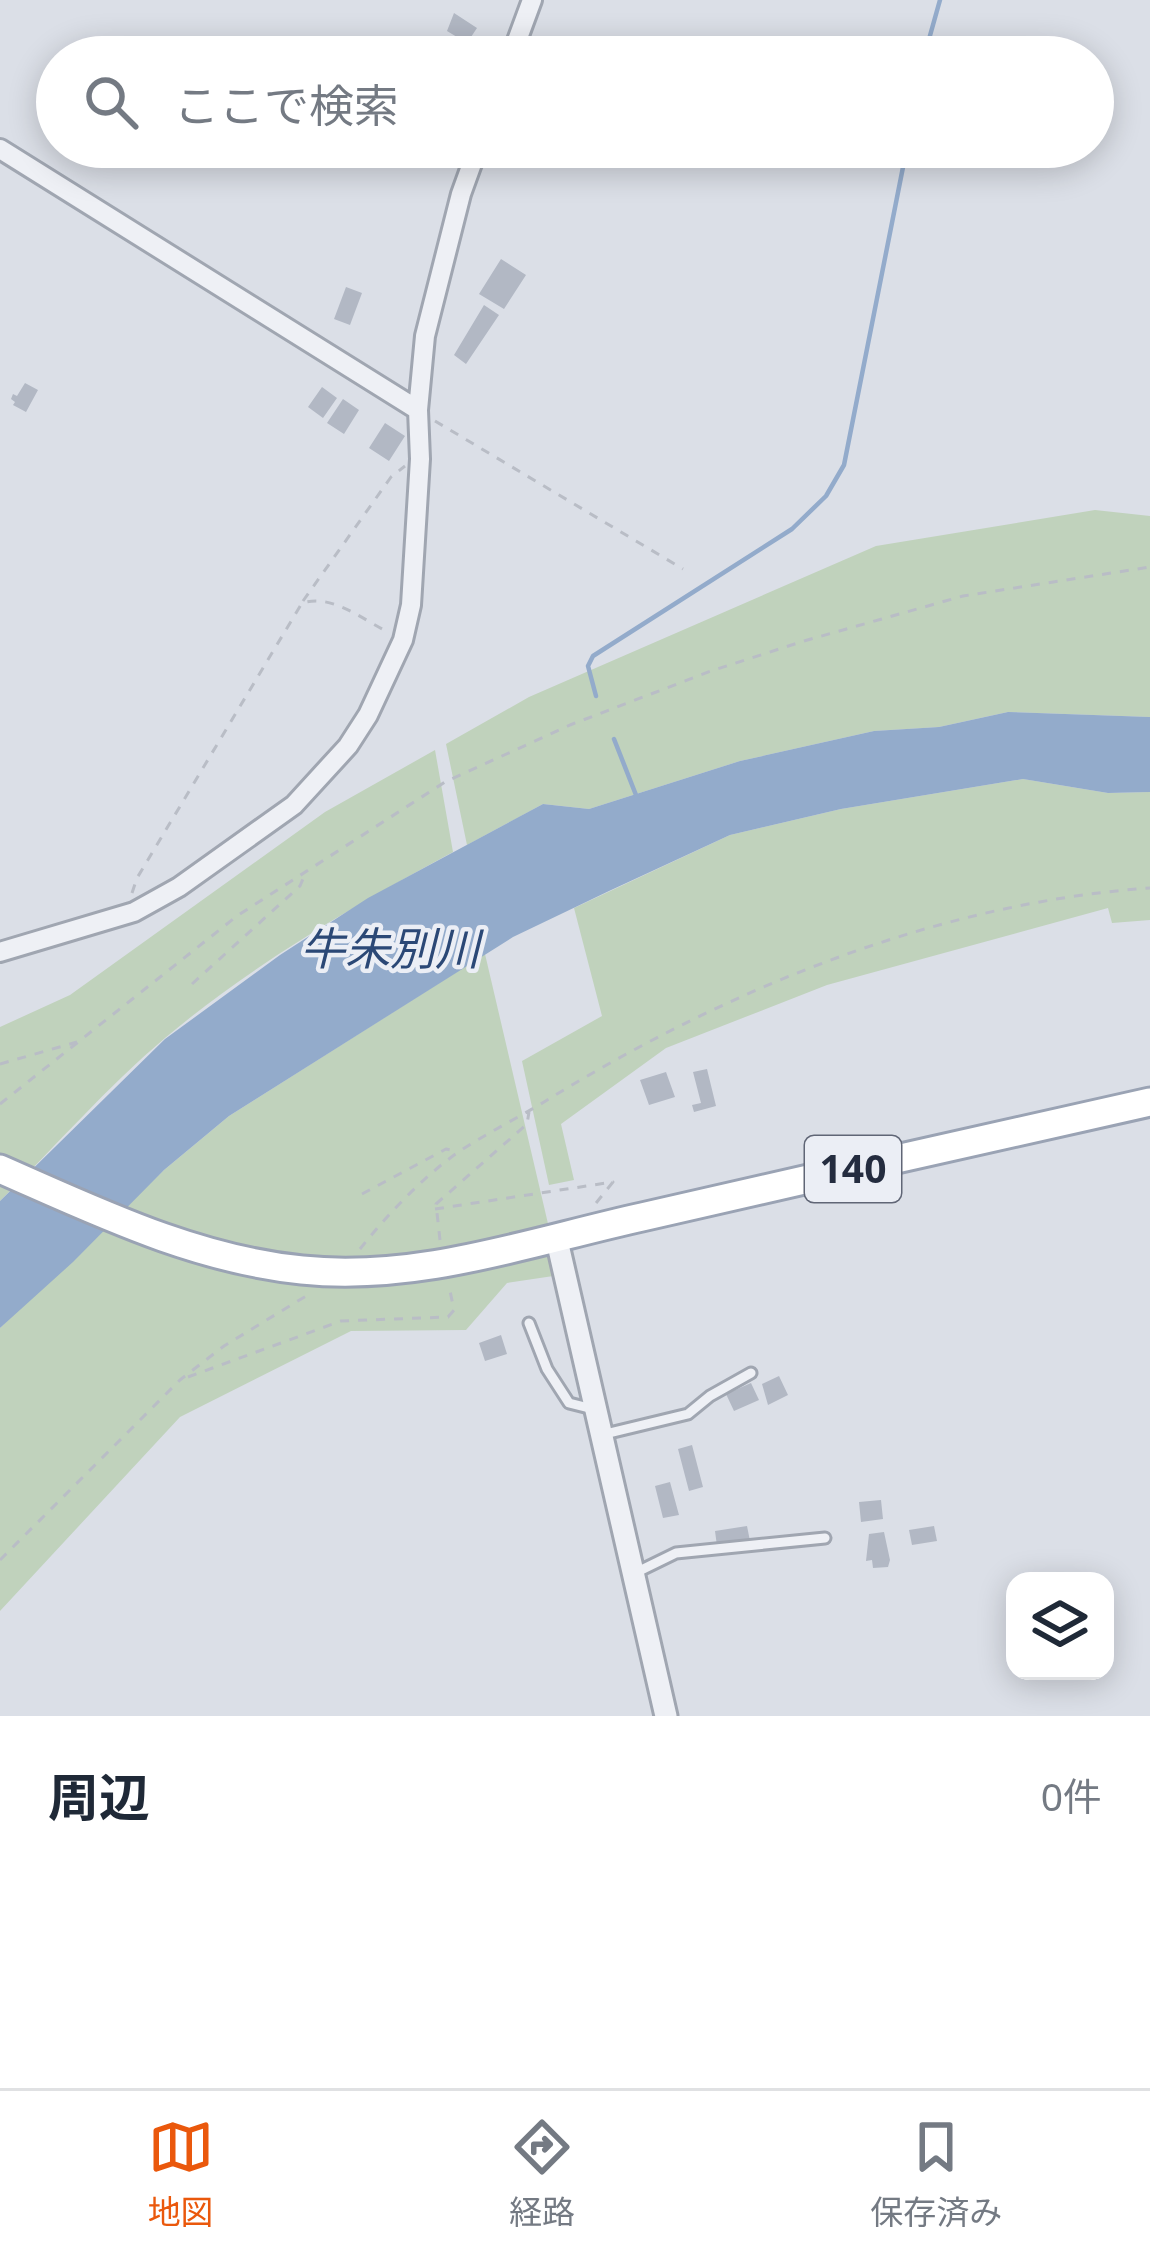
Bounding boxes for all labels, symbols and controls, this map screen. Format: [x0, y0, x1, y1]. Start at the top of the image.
search box [36, 36, 1114, 168]
icon: search [78, 69, 144, 135]
text: ここで検索 [174, 74, 399, 135]
water label: 牛朱別川 [300, 917, 484, 978]
road number: 140 [805, 1136, 901, 1202]
map controls [1006, 1572, 1114, 1680]
button: layers [1006, 1572, 1114, 1680]
text: 周辺 [48, 1761, 150, 1831]
text: 0件 [1041, 1769, 1102, 1822]
tab: 地図 [148, 2114, 214, 2234]
tab: 経路 [509, 2114, 575, 2234]
tab: 保存済み [870, 2114, 1002, 2234]

